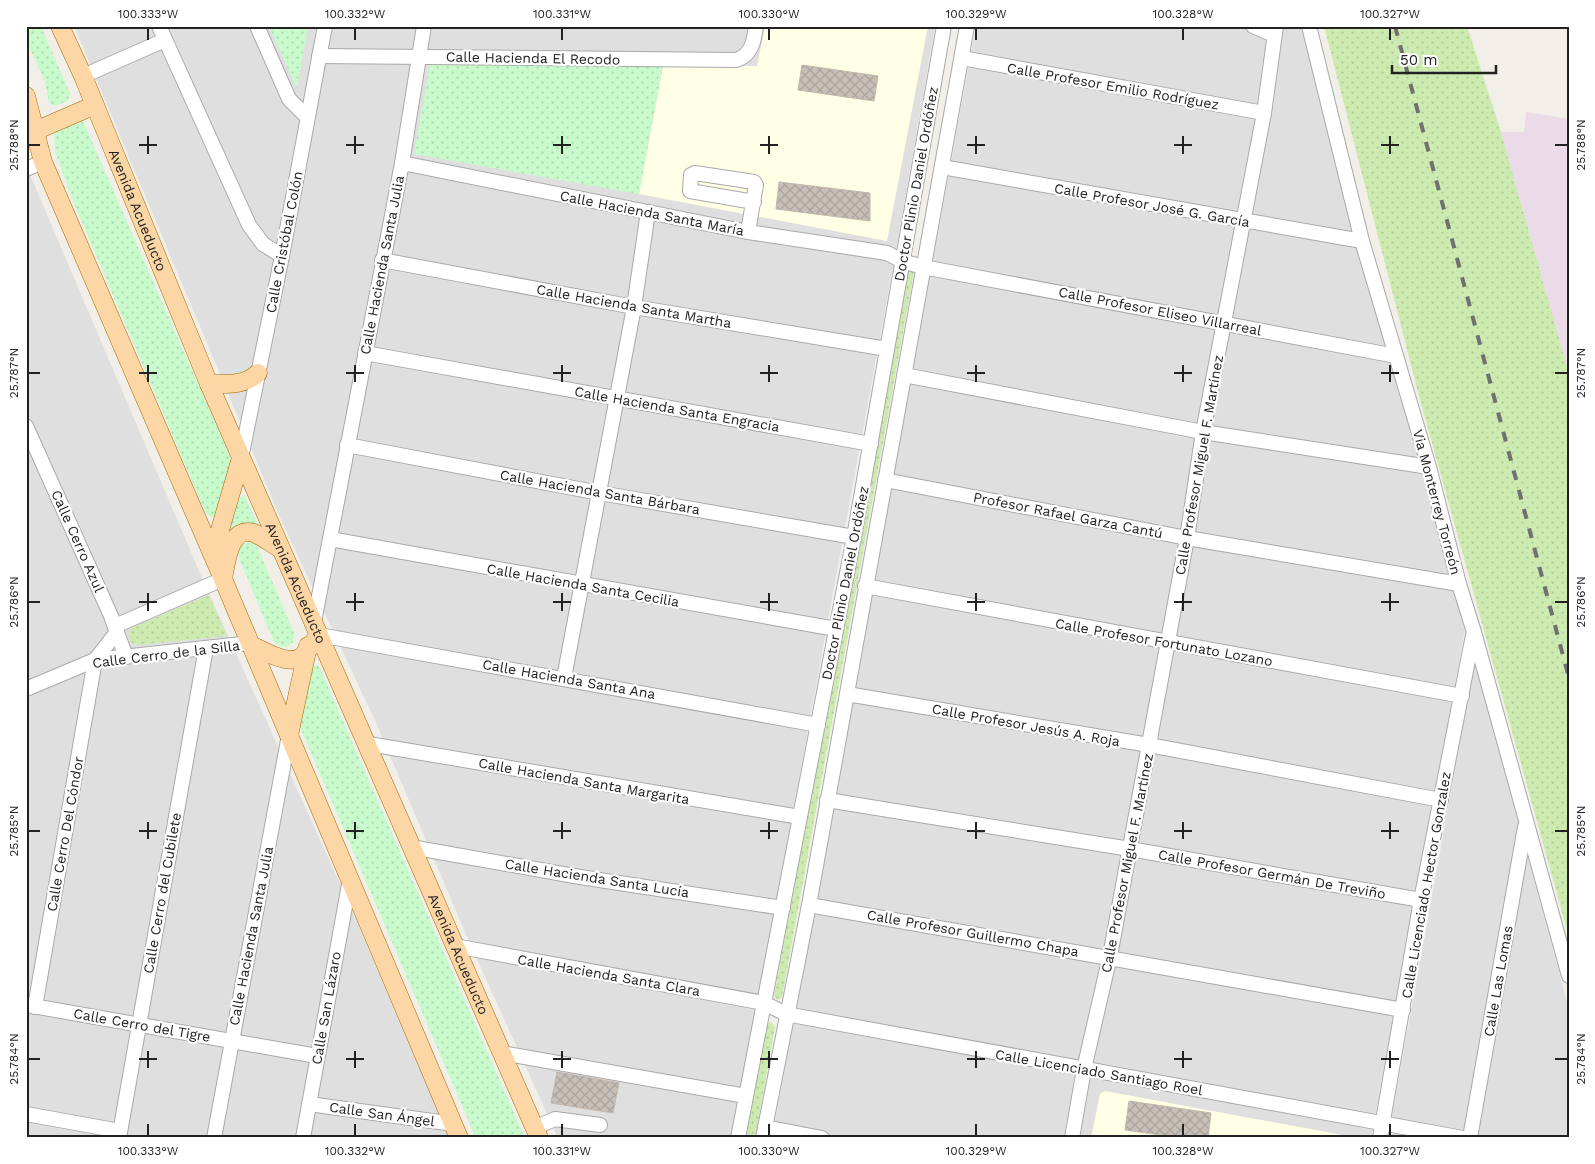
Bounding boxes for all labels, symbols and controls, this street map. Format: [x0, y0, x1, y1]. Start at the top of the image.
text: 100.333°W [118, 7, 179, 21]
text: 100.332°W [325, 7, 386, 21]
text: 100.331°W [533, 7, 592, 21]
text: 100.330°W [738, 7, 800, 21]
text: 100.329°W [946, 7, 1007, 21]
text: 100.328°W [1153, 7, 1214, 21]
text: 100.327°W [1360, 7, 1420, 21]
scale bar [1392, 42, 1496, 74]
street label: Calle Hacienda El Recodo [446, 48, 620, 68]
text: 50 m [1400, 51, 1437, 69]
street label: Calle Profesor Emilio Rodríguez [1006, 59, 1220, 113]
street label: Doctor Plinio Daniel Ordóñez [891, 85, 941, 283]
text: 25.788°N [7, 119, 21, 171]
text: 25.788°N [1574, 119, 1588, 171]
street label: Avenida Acueducto [106, 147, 170, 274]
street label: Calle Cristóbal Colón [262, 170, 306, 314]
street label: Calle Hacienda Santa Julia [357, 174, 407, 356]
street label: Calle Profesor José G. García [1053, 180, 1251, 230]
street label: Calle Hacienda Santa María [559, 187, 746, 239]
street label: Calle Hacienda Santa Martha [535, 281, 733, 331]
street label: Calle Profesor Eliseo Villarreal [1057, 283, 1264, 339]
text: 25.787°N [7, 348, 21, 398]
text: 25.787°N [1574, 348, 1588, 398]
street label: Calle Profesor Miguel F. Martínez [1172, 354, 1226, 576]
street label: Calle Hacienda Santa Engracia [573, 383, 781, 435]
street label: Via Monterrey Torreón [1410, 428, 1464, 576]
street label: Calle Hacienda Santa Bárbara [499, 466, 701, 518]
street label: Doctor Plinio Daniel Ordóñez [818, 485, 872, 681]
street label: Calle Cerro Azul [48, 487, 108, 595]
street label: Profesor Rafael Garza Cantú [972, 489, 1164, 541]
street label: Avenida Acueducto [263, 520, 330, 646]
street label: Calle Hacienda Santa Cecilia [485, 560, 681, 610]
text: 25.786°N [7, 576, 21, 628]
text: 25.786°N [1574, 576, 1588, 628]
street label: Calle Profesor Fortunato Lozano [1054, 615, 1274, 669]
street label: Calle Cerro de la Silla [91, 637, 241, 671]
street label: Calle Hacienda Santa Ana [481, 656, 657, 702]
street label: Calle Profesor Jesús A. Roja [931, 701, 1121, 749]
street label: Calle Profesor Miguel F. Martínez [1098, 752, 1156, 974]
street label: Calle Cerro Del Cóndor [43, 755, 87, 913]
street label: Calle Hacienda Santa Margarita [477, 755, 691, 807]
street label: Calle Licenciado Hector Gonzalez [1398, 770, 1454, 1000]
text: 25.785°N [7, 805, 21, 857]
text: 25.785°N [1574, 805, 1588, 857]
street label: Calle Cerro del Cubilete [140, 811, 184, 975]
street label: Calle Hacienda Santa Julia [226, 845, 276, 1027]
street label: Calle Profesor Germán De Treviño [1157, 846, 1387, 902]
street label: Calle Hacienda Santa Lucía [504, 856, 690, 900]
street label: Avenida Acueducto [425, 891, 492, 1017]
street label: Calle Profesor Guillermo Chapa [866, 906, 1080, 960]
street label: Calle Las Lomas [1480, 924, 1516, 1038]
street label: Calle San Lázaro [308, 950, 344, 1066]
street label: Calle Hacienda Santa Clara [516, 951, 702, 999]
street label: Calle Cerro del Tigre [72, 1005, 212, 1045]
text: 25.784°N [7, 1033, 21, 1085]
text: 25.784°N [1574, 1033, 1588, 1085]
street label: Calle Licenciado Santiago Roel [994, 1046, 1205, 1098]
street label: Calle San Ángel [328, 1099, 436, 1129]
text: 100.333°W [118, 1144, 179, 1158]
text: 100.332°W [325, 1144, 386, 1158]
text: 100.331°W [533, 1144, 592, 1158]
text: 100.330°W [738, 1144, 800, 1158]
text: 100.329°W [946, 1144, 1007, 1158]
text: 100.328°W [1153, 1144, 1214, 1158]
text: 100.327°W [1360, 1144, 1420, 1158]

